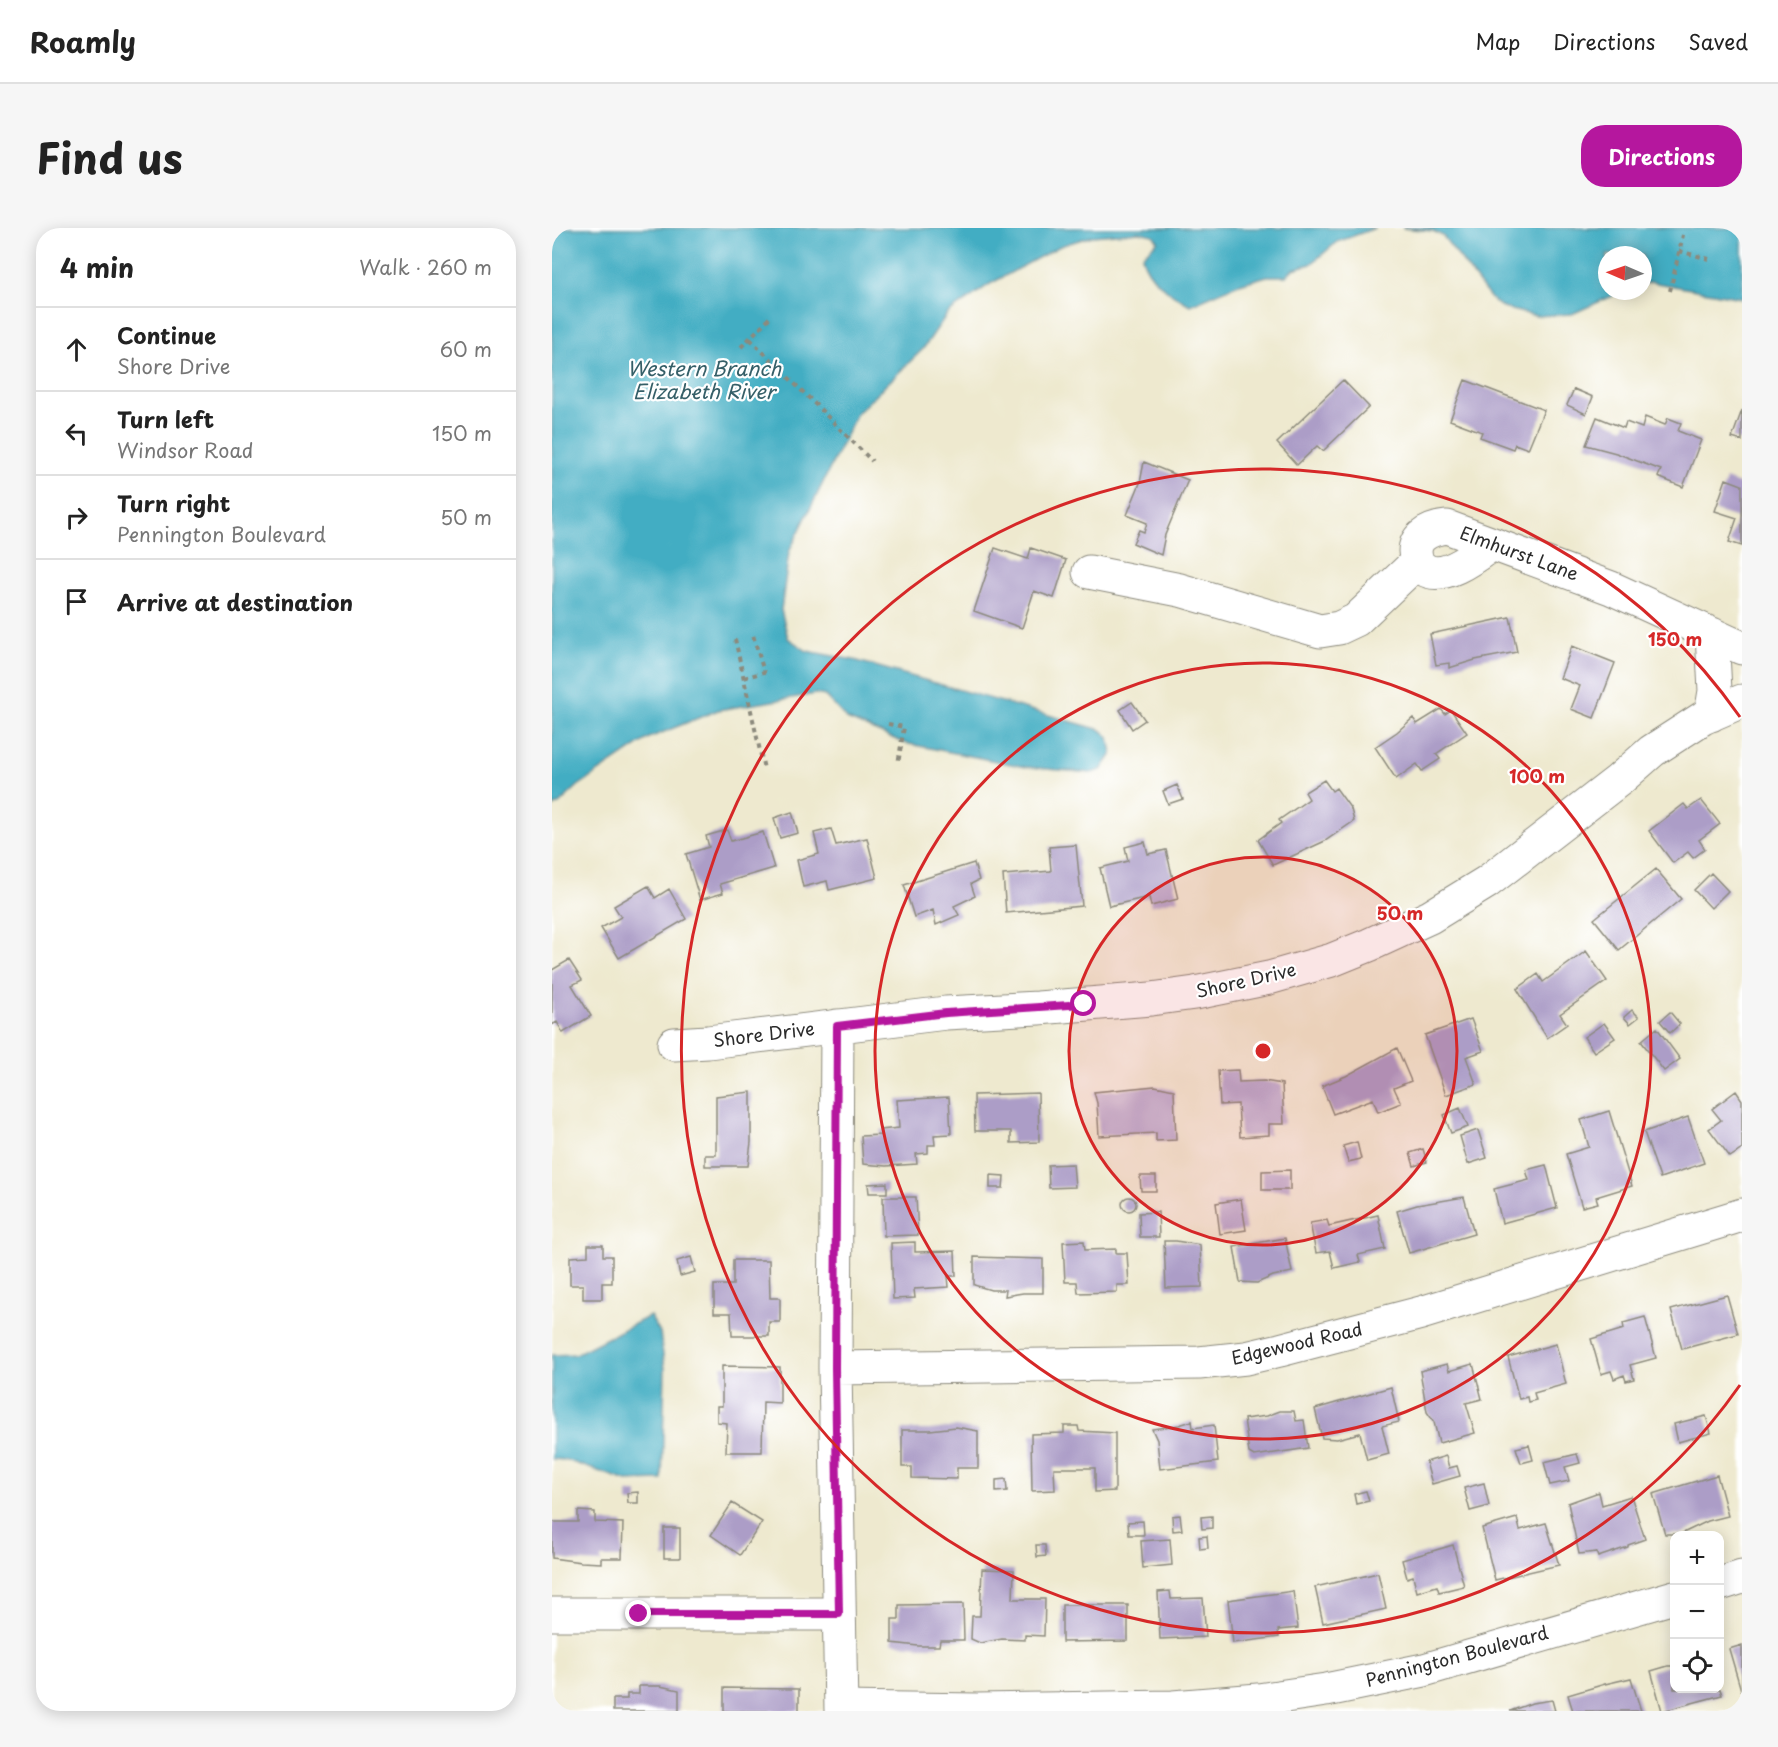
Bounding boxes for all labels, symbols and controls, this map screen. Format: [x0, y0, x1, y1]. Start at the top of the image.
text: Roamly [30, 20, 136, 63]
text: Map [1475, 25, 1520, 57]
text: Directions [1553, 25, 1655, 57]
text: Saved [1688, 25, 1748, 57]
text: Find us [36, 125, 183, 188]
button: Directions [1581, 125, 1742, 187]
north arrow [1598, 246, 1652, 300]
text: 4 min [60, 248, 134, 287]
text: Walk · 260 m [359, 252, 492, 282]
text: Continue [117, 318, 216, 351]
icon: ahead [60, 333, 93, 366]
text: 60 m [440, 334, 492, 364]
text: Shore Drive [117, 351, 230, 381]
water label: Western Branch Elizabeth River [627, 353, 782, 406]
text: Turn left [117, 402, 214, 435]
icon: left [60, 417, 93, 450]
text: 150 m [432, 418, 492, 448]
text: Windsor Road [117, 435, 253, 465]
text: Turn right [117, 486, 230, 519]
icon: right [60, 501, 93, 534]
text: 50 m [440, 502, 492, 532]
text: Pennington Boulevard [117, 519, 326, 549]
street label: Elmhurst Lane [1456, 519, 1583, 587]
icon: arrive [60, 585, 93, 618]
text: Arrive at destination [117, 585, 353, 618]
text: 150 m [1648, 625, 1702, 652]
text: 100 m [1509, 762, 1565, 789]
text: 50 m [1377, 899, 1423, 926]
street label: Shore Drive [1193, 955, 1298, 1004]
route start [1070, 990, 1096, 1016]
street label: Shore Drive [712, 1014, 816, 1053]
centre of rings [1253, 1041, 1273, 1061]
street label: Edgewood Road [1228, 1314, 1365, 1371]
map controls [1670, 1531, 1724, 1693]
button: + [1670, 1531, 1724, 1585]
button: − [1670, 1585, 1724, 1639]
route end [625, 1600, 651, 1626]
street label: Pennington Boulevard [1362, 1618, 1551, 1693]
button: locate [1670, 1639, 1724, 1693]

